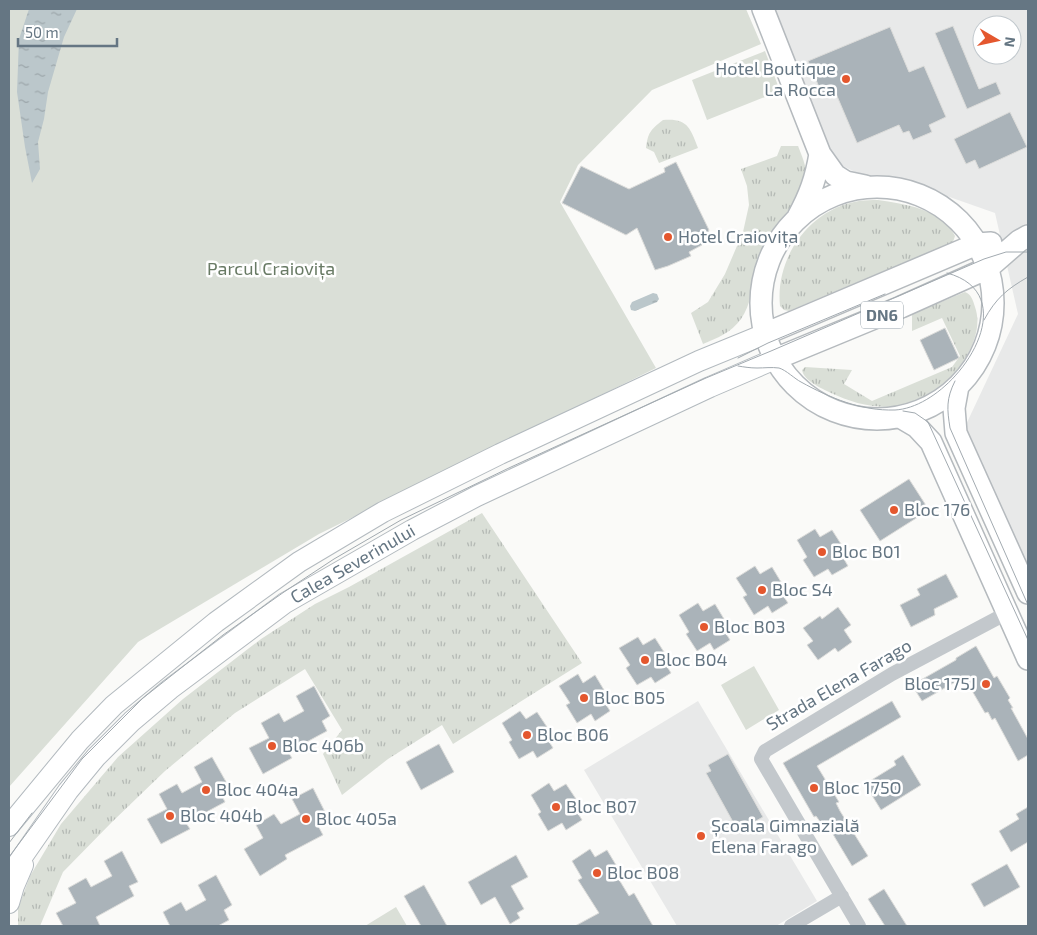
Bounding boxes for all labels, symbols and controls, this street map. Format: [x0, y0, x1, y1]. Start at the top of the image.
scale bar [18, 15, 116, 47]
north arrow [972, 15, 1022, 65]
text: 50 m [25, 23, 59, 41]
text: N [1001, 36, 1020, 48]
place label: Hotel Boutique La Rocca [715, 57, 836, 100]
marker: Hotel Boutique La Rocca [840, 73, 852, 85]
place label: Hotel Craiovița [678, 225, 798, 248]
marker: Hotel Craiovița [662, 231, 674, 243]
park label: Parcul Craiovița [207, 257, 335, 280]
road number: DN6 [861, 302, 903, 328]
place label: Bloc 176 [904, 498, 970, 520]
marker: Bloc 176 [888, 504, 900, 516]
street label: Calea Severinului [286, 519, 419, 608]
place label: Bloc B01 [832, 540, 901, 562]
marker: Bloc B01 [816, 546, 828, 558]
place label: Bloc S4 [772, 578, 833, 600]
marker: Bloc S4 [756, 584, 768, 596]
place label: Bloc B03 [714, 615, 786, 637]
marker: Bloc B03 [698, 621, 710, 633]
street label: Strada Elena Farago [762, 634, 915, 735]
place label: Bloc B04 [655, 648, 728, 670]
marker: Bloc B04 [639, 654, 651, 666]
place label: Bloc 175J [904, 672, 976, 694]
marker: Bloc 175J [980, 678, 992, 690]
place label: Bloc B05 [594, 686, 665, 708]
marker: Bloc B05 [578, 692, 590, 704]
place label: Bloc B06 [537, 723, 609, 745]
marker: Bloc B06 [521, 729, 533, 741]
place label: Bloc 406b [282, 734, 364, 756]
marker: Bloc 406b [266, 740, 278, 752]
place label: Bloc 175O [824, 776, 902, 798]
place label: Bloc 404a [216, 778, 298, 800]
marker: Bloc 175O [808, 782, 820, 794]
marker: Bloc 404a [200, 784, 212, 796]
place label: Bloc B07 [566, 795, 637, 817]
marker: Bloc B07 [550, 801, 562, 813]
place label: Bloc 404b [180, 804, 263, 826]
place label: Bloc 405a [316, 807, 397, 829]
marker: Bloc 404b [164, 810, 176, 822]
marker: Bloc 405a [300, 813, 312, 825]
place label: Școala Gimnazială Elena Farago [711, 814, 860, 857]
marker: Școala Gimnazială Elena Farago [695, 830, 707, 842]
place label: Bloc B08 [607, 861, 680, 883]
marker: Bloc B08 [591, 867, 603, 879]

